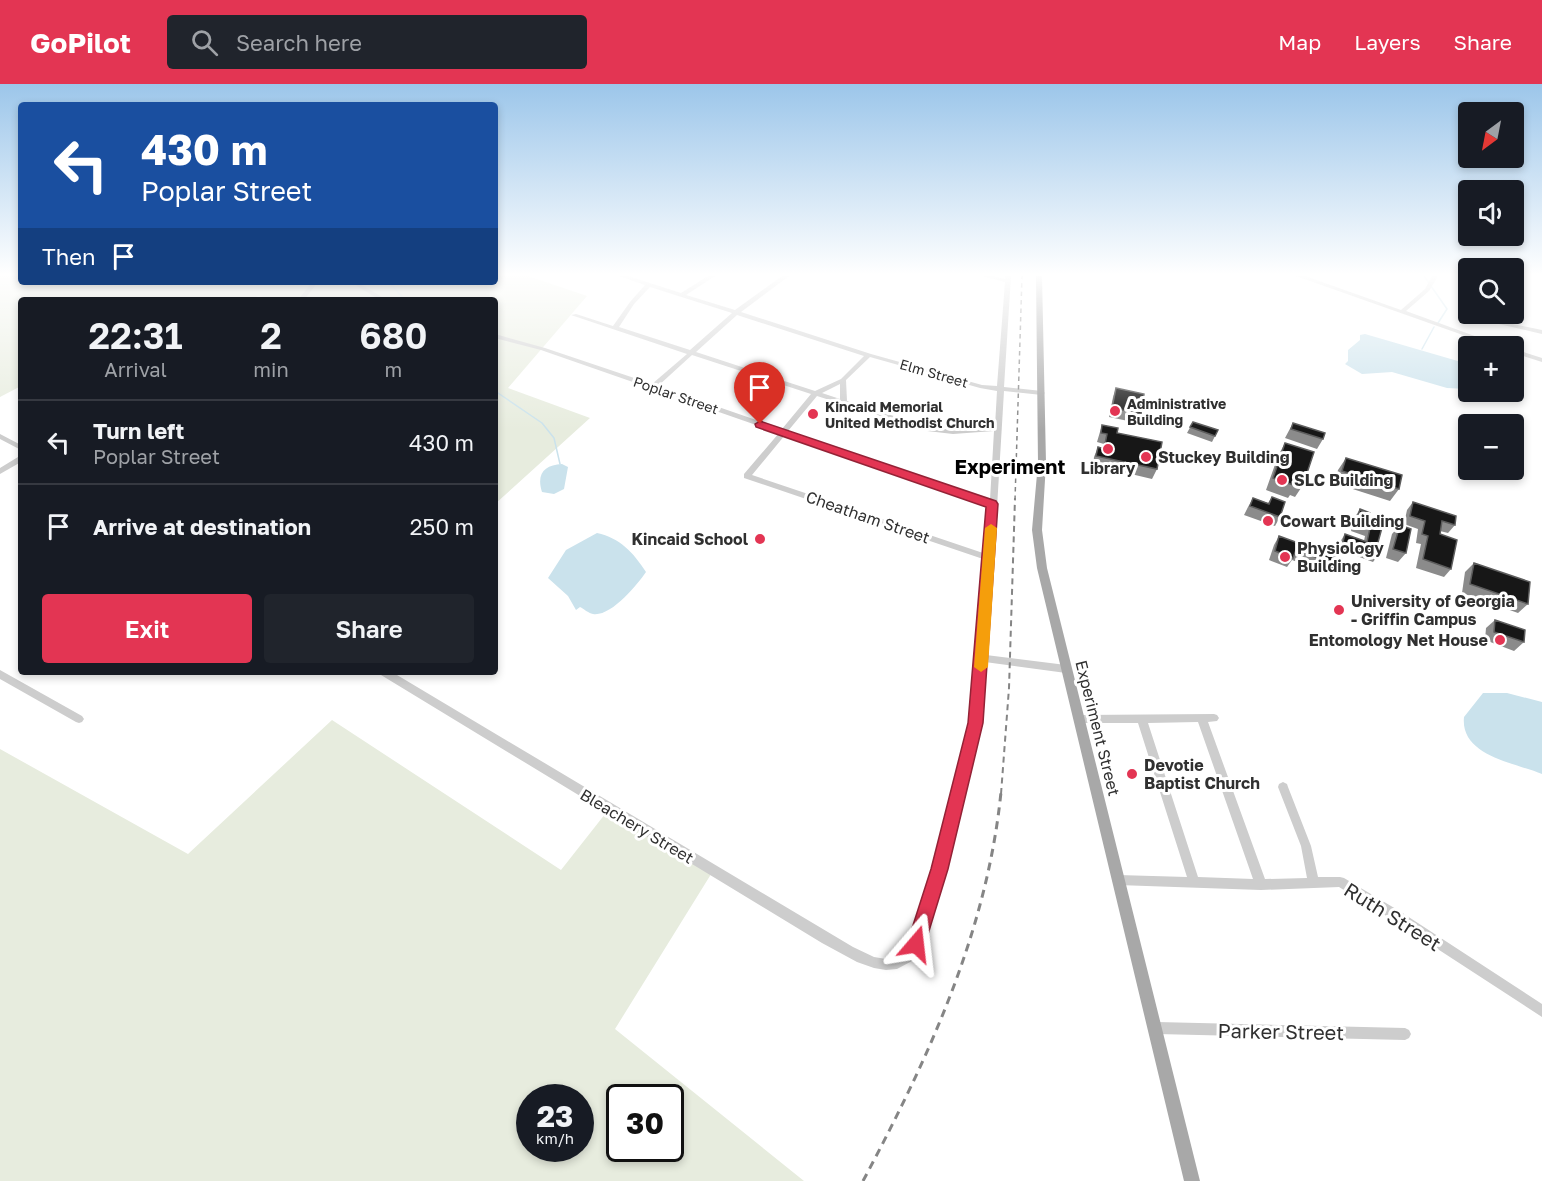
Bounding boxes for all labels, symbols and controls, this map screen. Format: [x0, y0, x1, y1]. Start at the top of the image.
search box [167, 15, 587, 69]
text: GoPilot [30, 26, 131, 59]
icon: search [188, 26, 221, 59]
text: Search here [236, 29, 362, 56]
text: Map [1278, 29, 1321, 55]
text: Layers [1354, 29, 1421, 55]
text: Share [1454, 29, 1512, 55]
north arrow [1458, 102, 1524, 168]
map controls [1458, 102, 1524, 480]
text: 430 m [141, 124, 267, 174]
icon: left [42, 126, 120, 204]
text: Poplar Street [141, 175, 312, 207]
button: sound [1458, 180, 1524, 246]
icon: arrive [107, 240, 140, 273]
text: Then [42, 243, 95, 270]
button: search [1458, 258, 1524, 324]
text: 22:31 [89, 314, 183, 357]
text: 2 [260, 314, 282, 357]
text: 680 [359, 314, 427, 357]
button: + [1458, 336, 1524, 402]
street label: Elm Street [898, 355, 970, 391]
text: Arrival [104, 357, 167, 381]
text: min [253, 357, 289, 381]
text: m [385, 357, 402, 381]
pin [734, 362, 785, 424]
icon: arrive [743, 371, 776, 404]
street label: Poplar Street [631, 373, 721, 417]
place label: Administrative Building [1127, 395, 1226, 428]
place label: Kincaid Memorial United Methodist Church [825, 398, 994, 431]
marker: Administrative Building [1108, 404, 1122, 418]
marker: Kincaid Memorial United Methodist Church [806, 407, 820, 421]
button: − [1458, 414, 1524, 480]
text: Turn left [93, 417, 184, 444]
icon: left [42, 426, 75, 459]
text: 430 m [409, 429, 474, 456]
marker: Library [1101, 442, 1115, 456]
text: Poplar Street [93, 444, 220, 468]
place label: Stuckey Building [1158, 447, 1290, 467]
marker: Stuckey Building [1139, 450, 1153, 464]
district label: Experiment [955, 454, 1065, 478]
place label: Library [1081, 458, 1136, 478]
place label: SLC Building [1294, 470, 1393, 490]
marker: SLC Building [1275, 473, 1289, 487]
street label: Cheatham Street [803, 486, 933, 548]
icon: arrive [42, 510, 75, 543]
place label: Cowart Building [1280, 511, 1404, 531]
text: Arrive at destination [93, 513, 311, 540]
text: 250 m [410, 513, 474, 540]
marker: Cowart Building [1261, 514, 1275, 528]
place label: Kincaid School [631, 529, 749, 549]
marker: Kincaid School [753, 532, 767, 546]
place label: Physiology Building [1297, 538, 1384, 576]
marker: Physiology Building [1278, 550, 1292, 564]
place label: University of Georgia - Griffin Campus [1351, 591, 1515, 629]
button: Exit [42, 594, 252, 663]
button: Share [264, 594, 474, 663]
marker: University of Georgia - Griffin Campus [1332, 603, 1346, 617]
place label: Entomology Net House [1309, 630, 1488, 650]
marker: Entomology Net House [1493, 633, 1507, 647]
street label: Experiment Street [1071, 658, 1125, 798]
place label: Devotie Baptist Church [1144, 755, 1260, 793]
marker: Devotie Baptist Church [1125, 767, 1139, 781]
street label: Bleachery Street [577, 784, 697, 868]
street label: Ruth Street [1340, 877, 1446, 955]
position arrow [884, 912, 948, 976]
street label: Parker Street [1218, 1018, 1344, 1044]
speed limit sign: 30 [606, 1084, 684, 1162]
text: 23 [537, 1098, 573, 1134]
text: km/h [536, 1129, 574, 1147]

